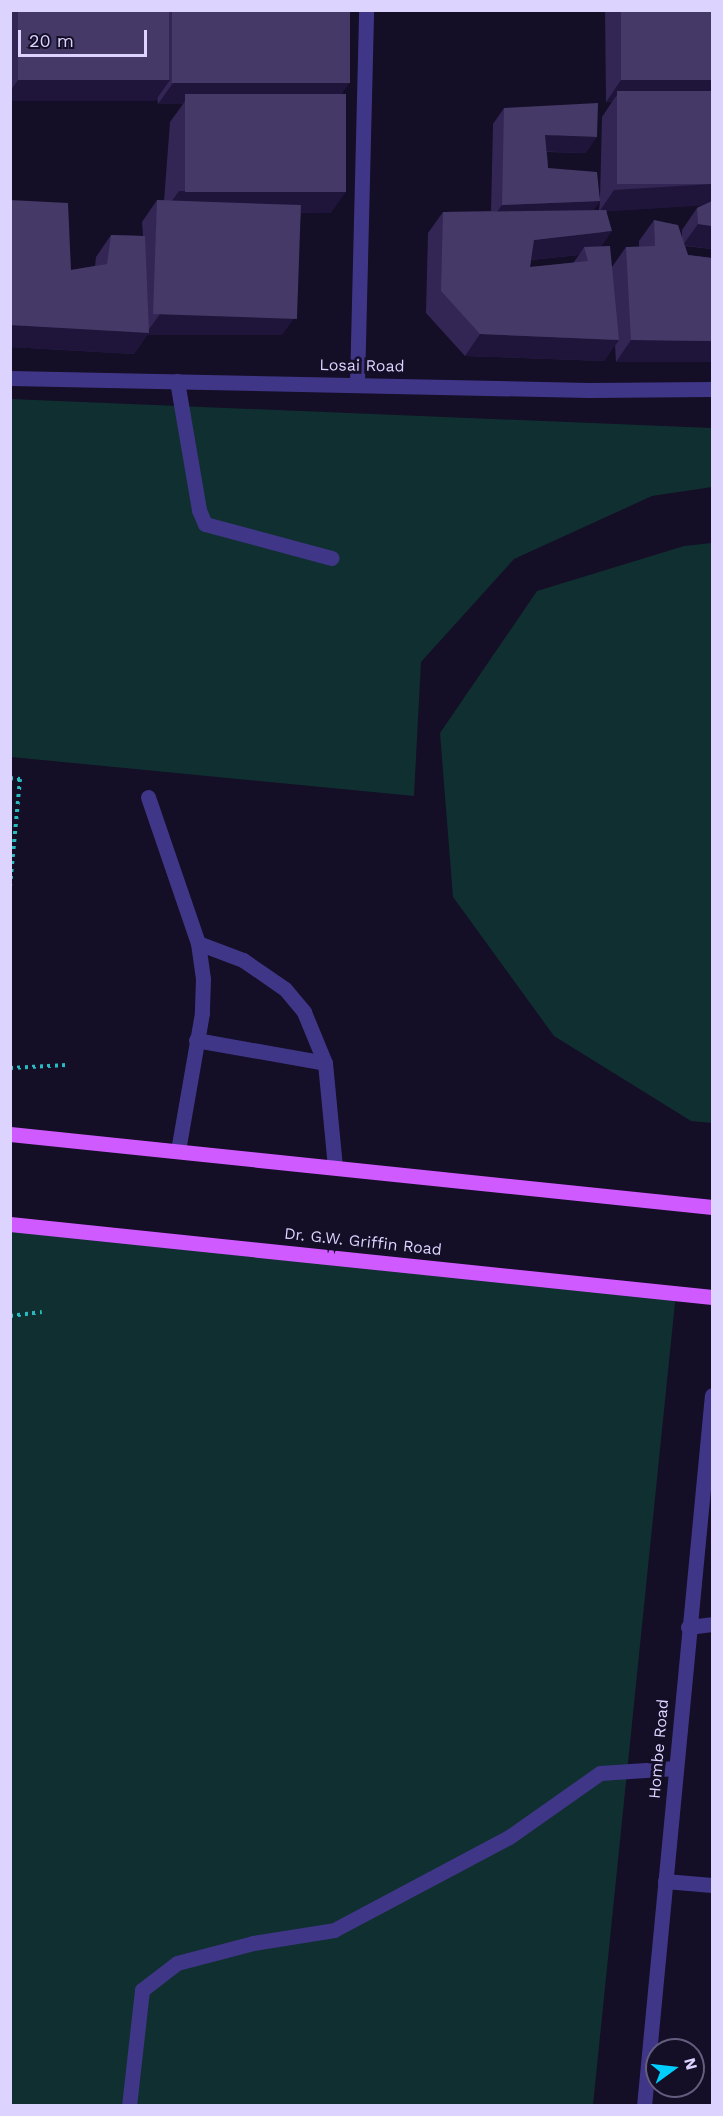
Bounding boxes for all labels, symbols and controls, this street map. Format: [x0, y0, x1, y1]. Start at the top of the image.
scale bar [21, 18, 150, 56]
text: 20 m [29, 30, 74, 51]
street label: Losai Road [319, 356, 405, 376]
street label: Dr. G.W. Griffin Road [283, 1224, 443, 1260]
street label: Hombe Road [645, 1698, 673, 1800]
north arrow [645, 2038, 705, 2098]
text: N [680, 2056, 702, 2072]

